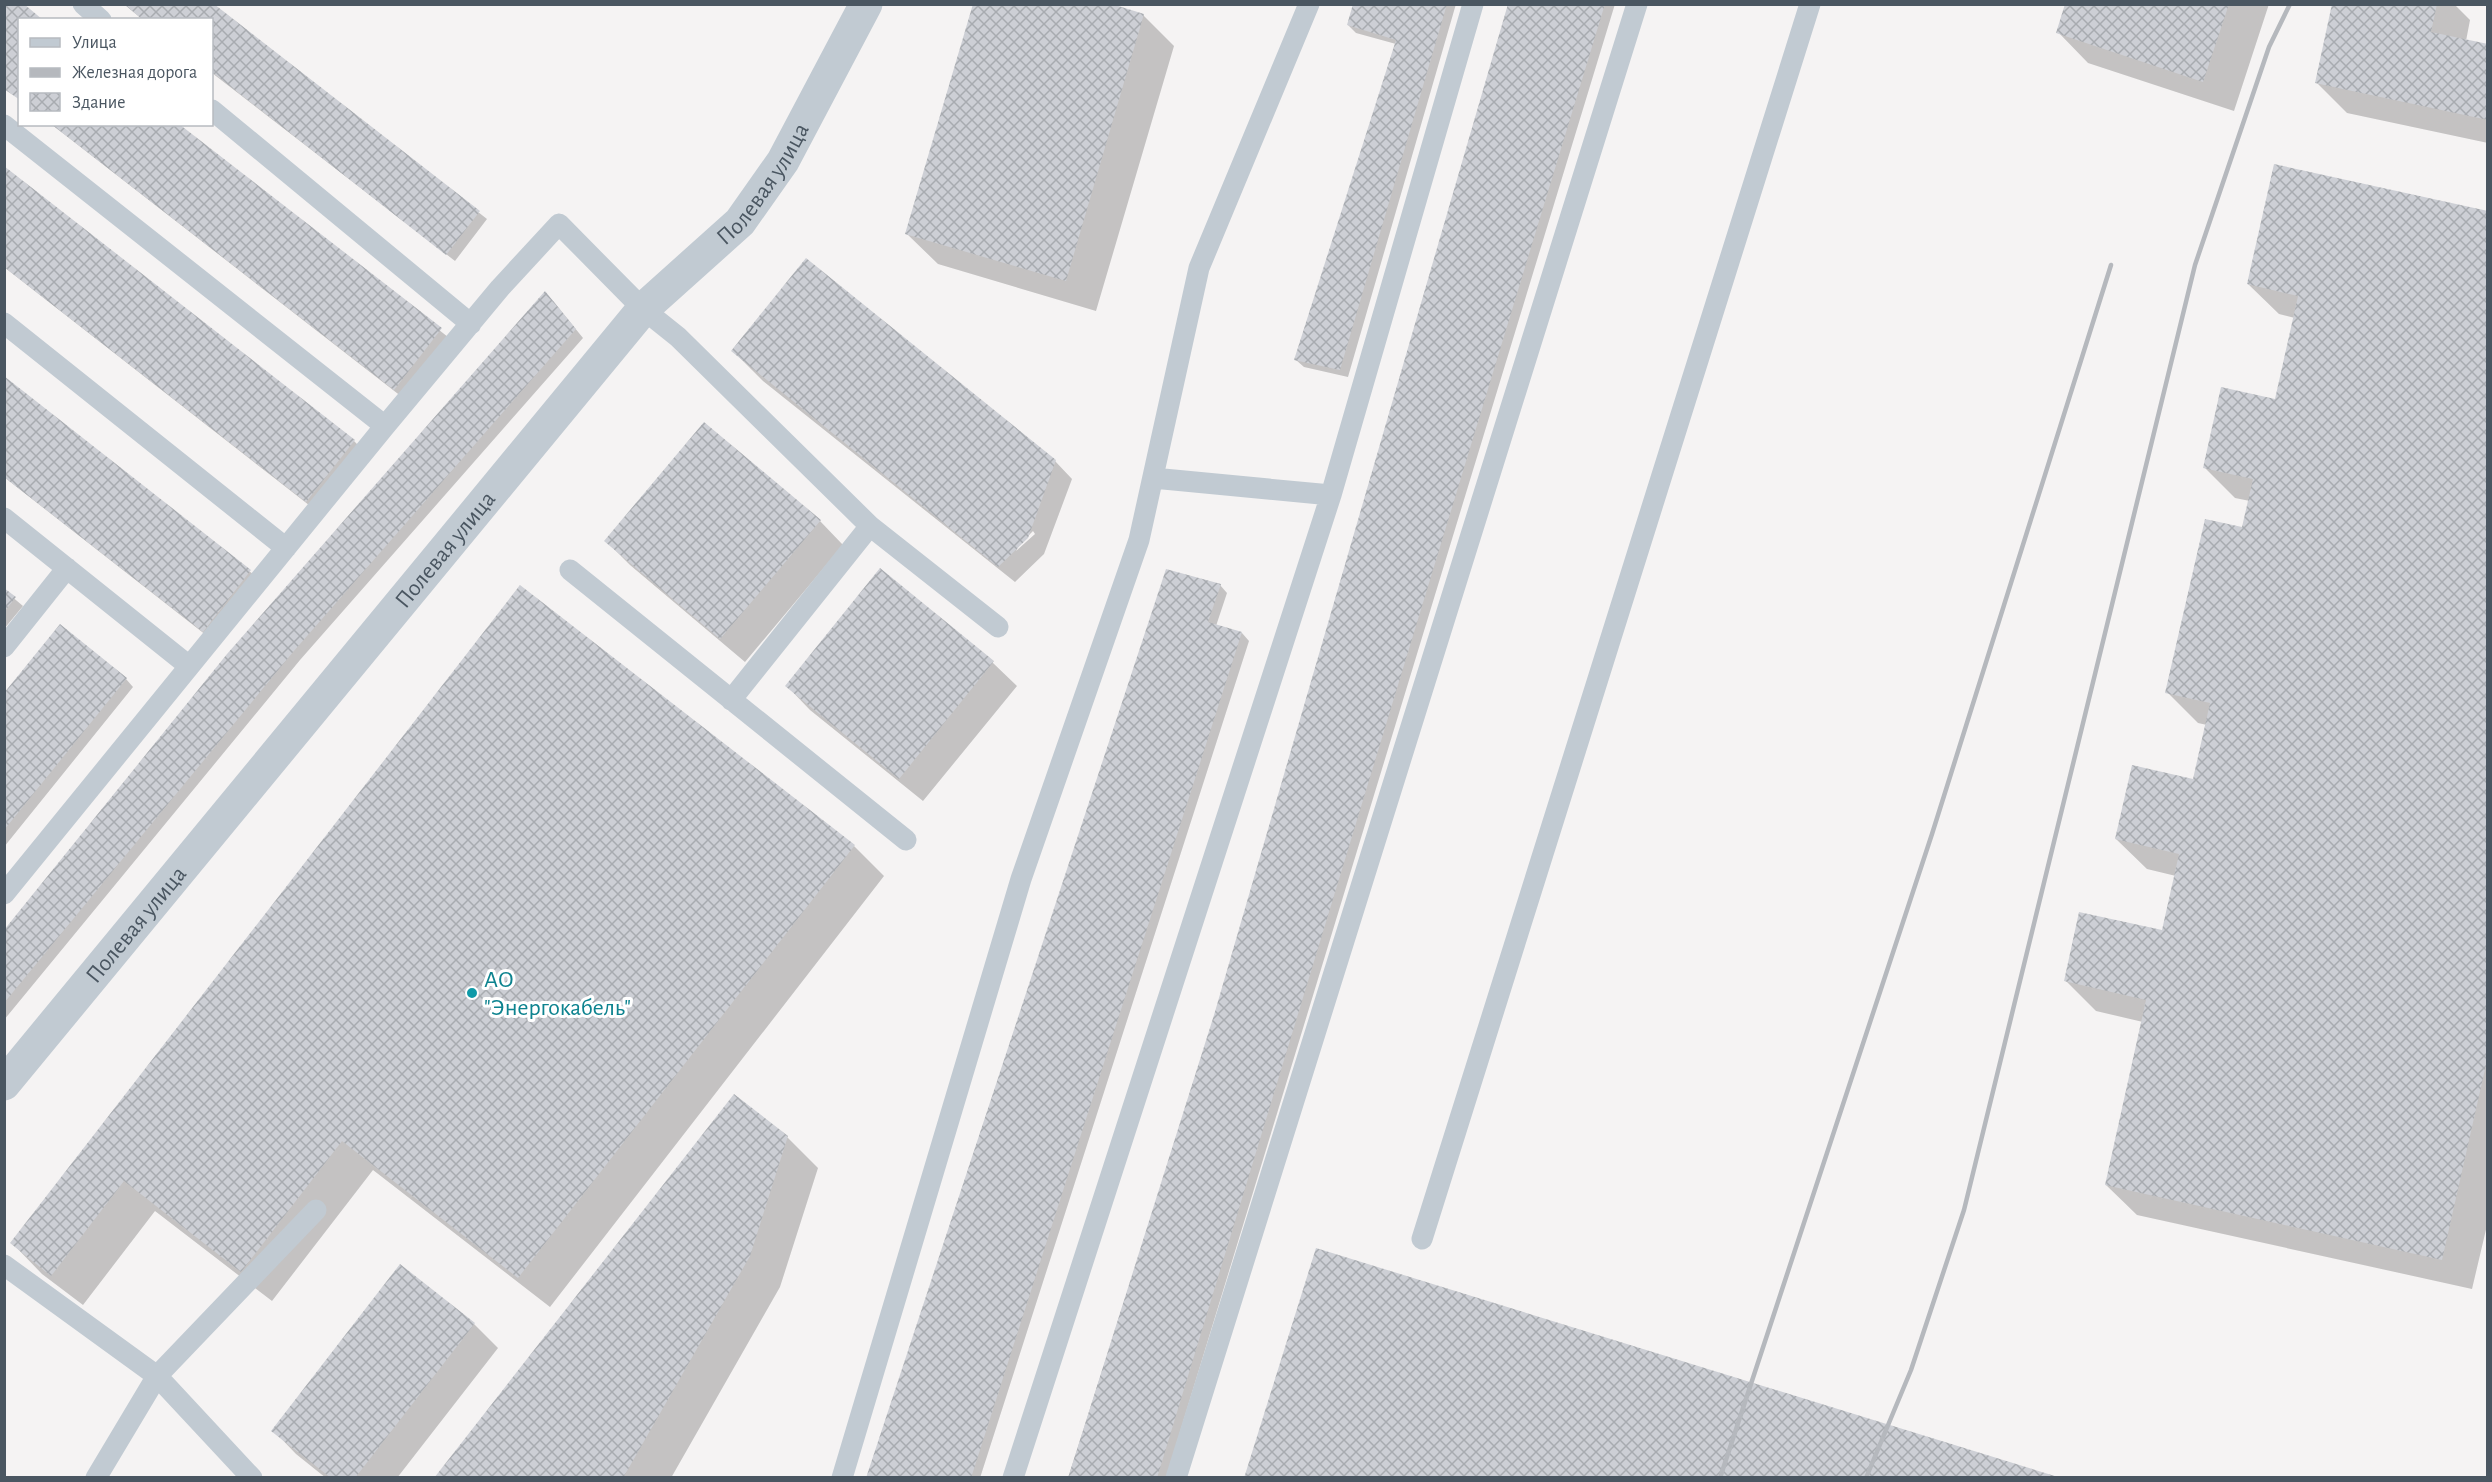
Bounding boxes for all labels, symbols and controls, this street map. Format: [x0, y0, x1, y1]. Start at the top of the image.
legend [18, 18, 213, 126]
text: Улица [72, 34, 117, 52]
text: Железная дорога [72, 64, 197, 82]
text: Здание [72, 94, 126, 112]
street label: Полевая улица [712, 119, 814, 250]
street label: Полевая улица [391, 487, 500, 613]
street label: Полевая улица [82, 862, 191, 988]
place label: АО "Энергокабель" [484, 968, 631, 1020]
marker: АО "Энергокабель" [465, 986, 479, 1000]

